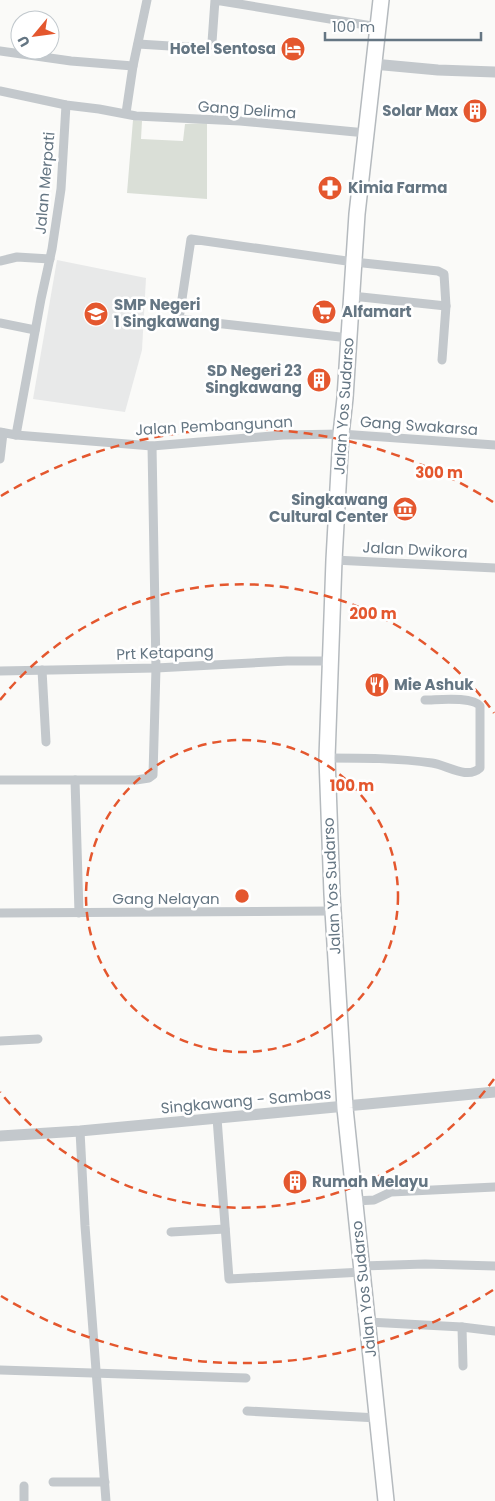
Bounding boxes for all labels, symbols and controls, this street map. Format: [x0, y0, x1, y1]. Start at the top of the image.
north arrow [10, 10, 60, 60]
scale bar [325, 10, 481, 42]
text: 100 m [332, 16, 375, 37]
text: U [12, 32, 35, 50]
hotel icon: Hotel Sentosa [280, 36, 306, 62]
place label: Hotel Sentosa [170, 38, 276, 59]
street label: Gang Delima [197, 96, 297, 123]
building icon: Solar Max [462, 98, 488, 124]
place label: Solar Max [382, 100, 458, 121]
street label: Jalan Merpati [30, 131, 59, 235]
pharmacy icon: Kimia Farma [317, 175, 343, 201]
place label: Kimia Farma [348, 177, 447, 198]
place label: SMP Negeri 1 Singkawang [114, 294, 220, 332]
supermarket icon: Alfamart [311, 299, 337, 325]
school or university icon: SMP Negeri 1 Singkawang [83, 301, 109, 327]
place label: Alfamart [342, 301, 412, 322]
street label: Jalan Yos Sudarso [328, 337, 359, 475]
place label: SD Negeri 23 Singkawang [205, 360, 302, 398]
building icon: SD Negeri 23 Singkawang [306, 367, 332, 393]
street label: Jalan Pembangunan [135, 411, 293, 440]
street label: Gang Swakarsa [359, 411, 479, 440]
text: 300 m [415, 462, 463, 483]
place label: Singkawang Cultural Center [269, 489, 389, 527]
museum icon: Singkawang Cultural Center [392, 496, 418, 522]
street label: Jalan Dwikora [362, 536, 468, 563]
text: 200 m [349, 603, 397, 624]
street label: Prt Ketapang [116, 640, 214, 665]
restaurant icon: Mie Ashuk [364, 672, 390, 698]
place label: Mie Ashuk [394, 674, 474, 695]
text: 100 m [330, 775, 374, 796]
street label: Jalan Yos Sudarso [317, 817, 346, 955]
centre of rings [233, 887, 251, 905]
street label: Gang Nelayan [112, 888, 220, 909]
street label: Singkawang - Sambas [160, 1083, 332, 1118]
building icon: Rumah Melayu [282, 1169, 308, 1195]
place label: Rumah Melayu [312, 1171, 428, 1192]
street label: Jalan Yos Sudarso [346, 1220, 381, 1358]

